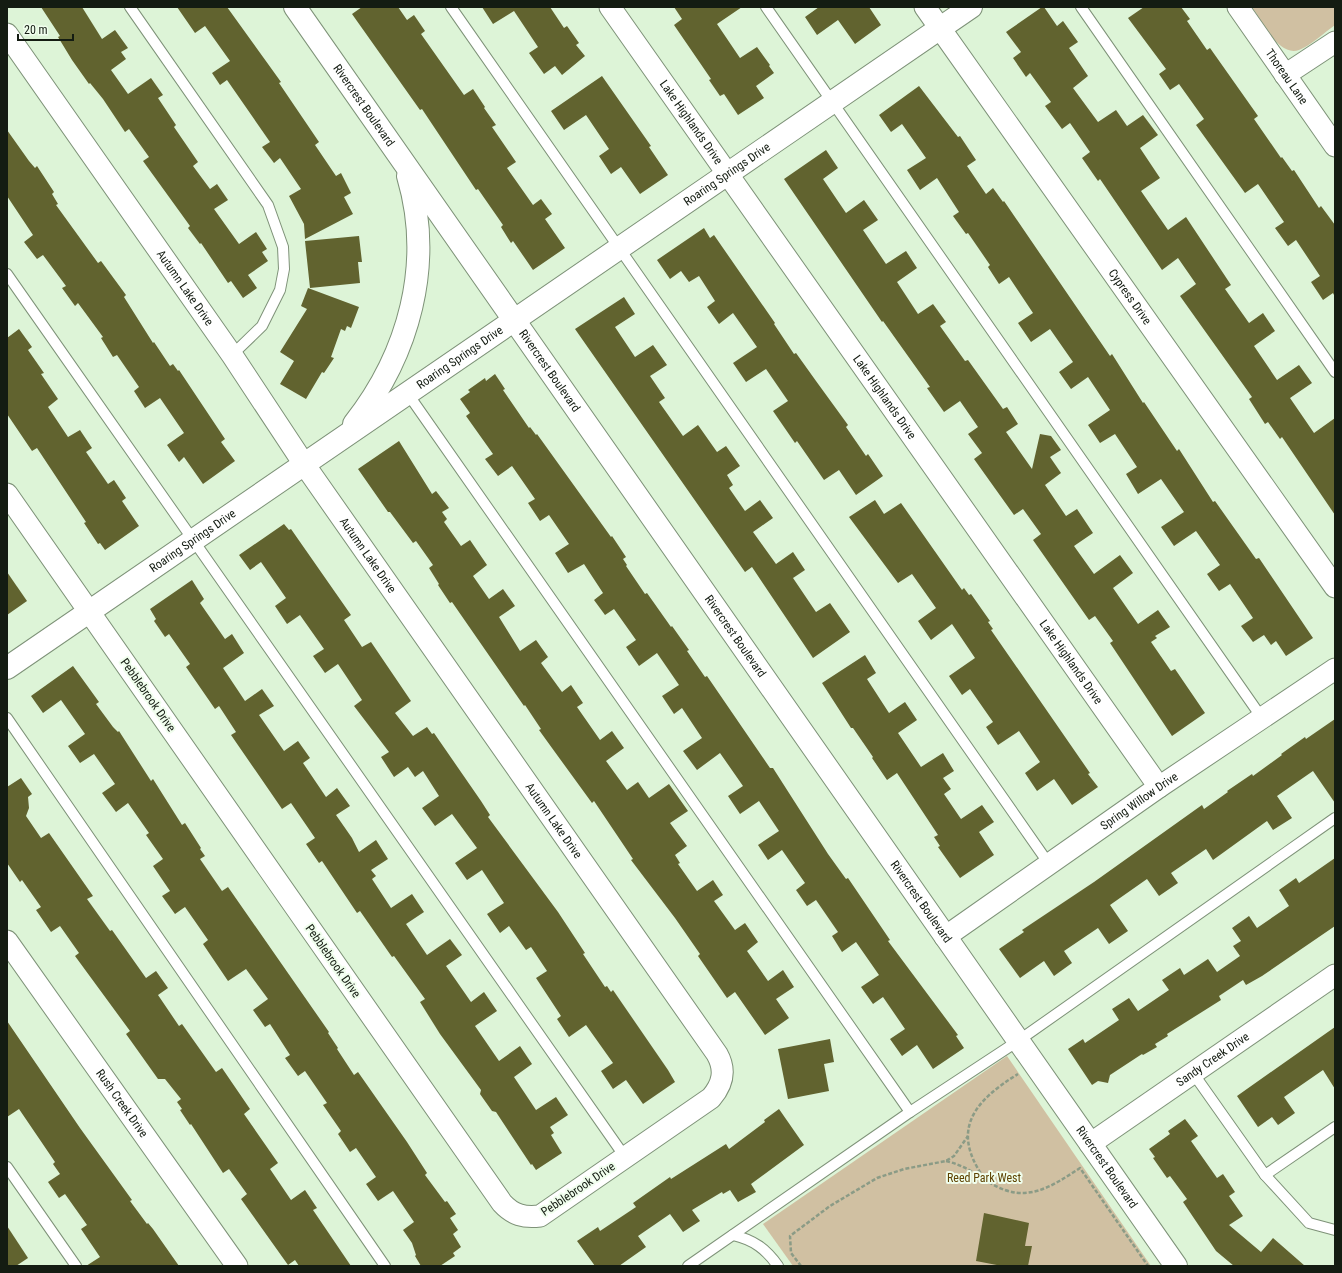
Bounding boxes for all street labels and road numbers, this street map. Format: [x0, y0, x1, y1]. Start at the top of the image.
street label: Thoreau Lane [1262, 46, 1311, 107]
street label: Rivercrest Boulevard [330, 62, 397, 149]
street label: Lake Highlands Drive [657, 78, 726, 167]
street label: Roaring Springs Drive [681, 140, 773, 209]
street label: Autumn Lake Drive [154, 247, 216, 329]
street label: Cypress Drive [1106, 266, 1154, 328]
street label: Roaring Springs Drive [414, 323, 506, 392]
street label: Rivercrest Boulevard [516, 327, 583, 415]
street label: Lake Highlands Drive [850, 352, 919, 442]
street label: Roaring Springs Drive [147, 506, 239, 575]
street label: Autumn Lake Drive [337, 515, 399, 596]
street label: Rivercrest Boulevard [702, 593, 769, 680]
street label: Lake Highlands Drive [1037, 617, 1106, 707]
street label: Pebblebrook Drive [118, 656, 179, 735]
street label: Spring Willow Drive [1098, 769, 1181, 833]
street label: Autumn Lake Drive [522, 780, 585, 861]
street label: Rivercrest Boulevard [888, 858, 955, 945]
street label: Pebblebrook Drive [303, 922, 364, 1001]
street label: Sandy Creek Drive [1174, 1029, 1252, 1089]
street label: Rush Creek Drive [93, 1067, 151, 1140]
street label: Rivercrest Boulevard [1073, 1123, 1140, 1211]
street label: Pebblebrook Drive [538, 1159, 618, 1219]

